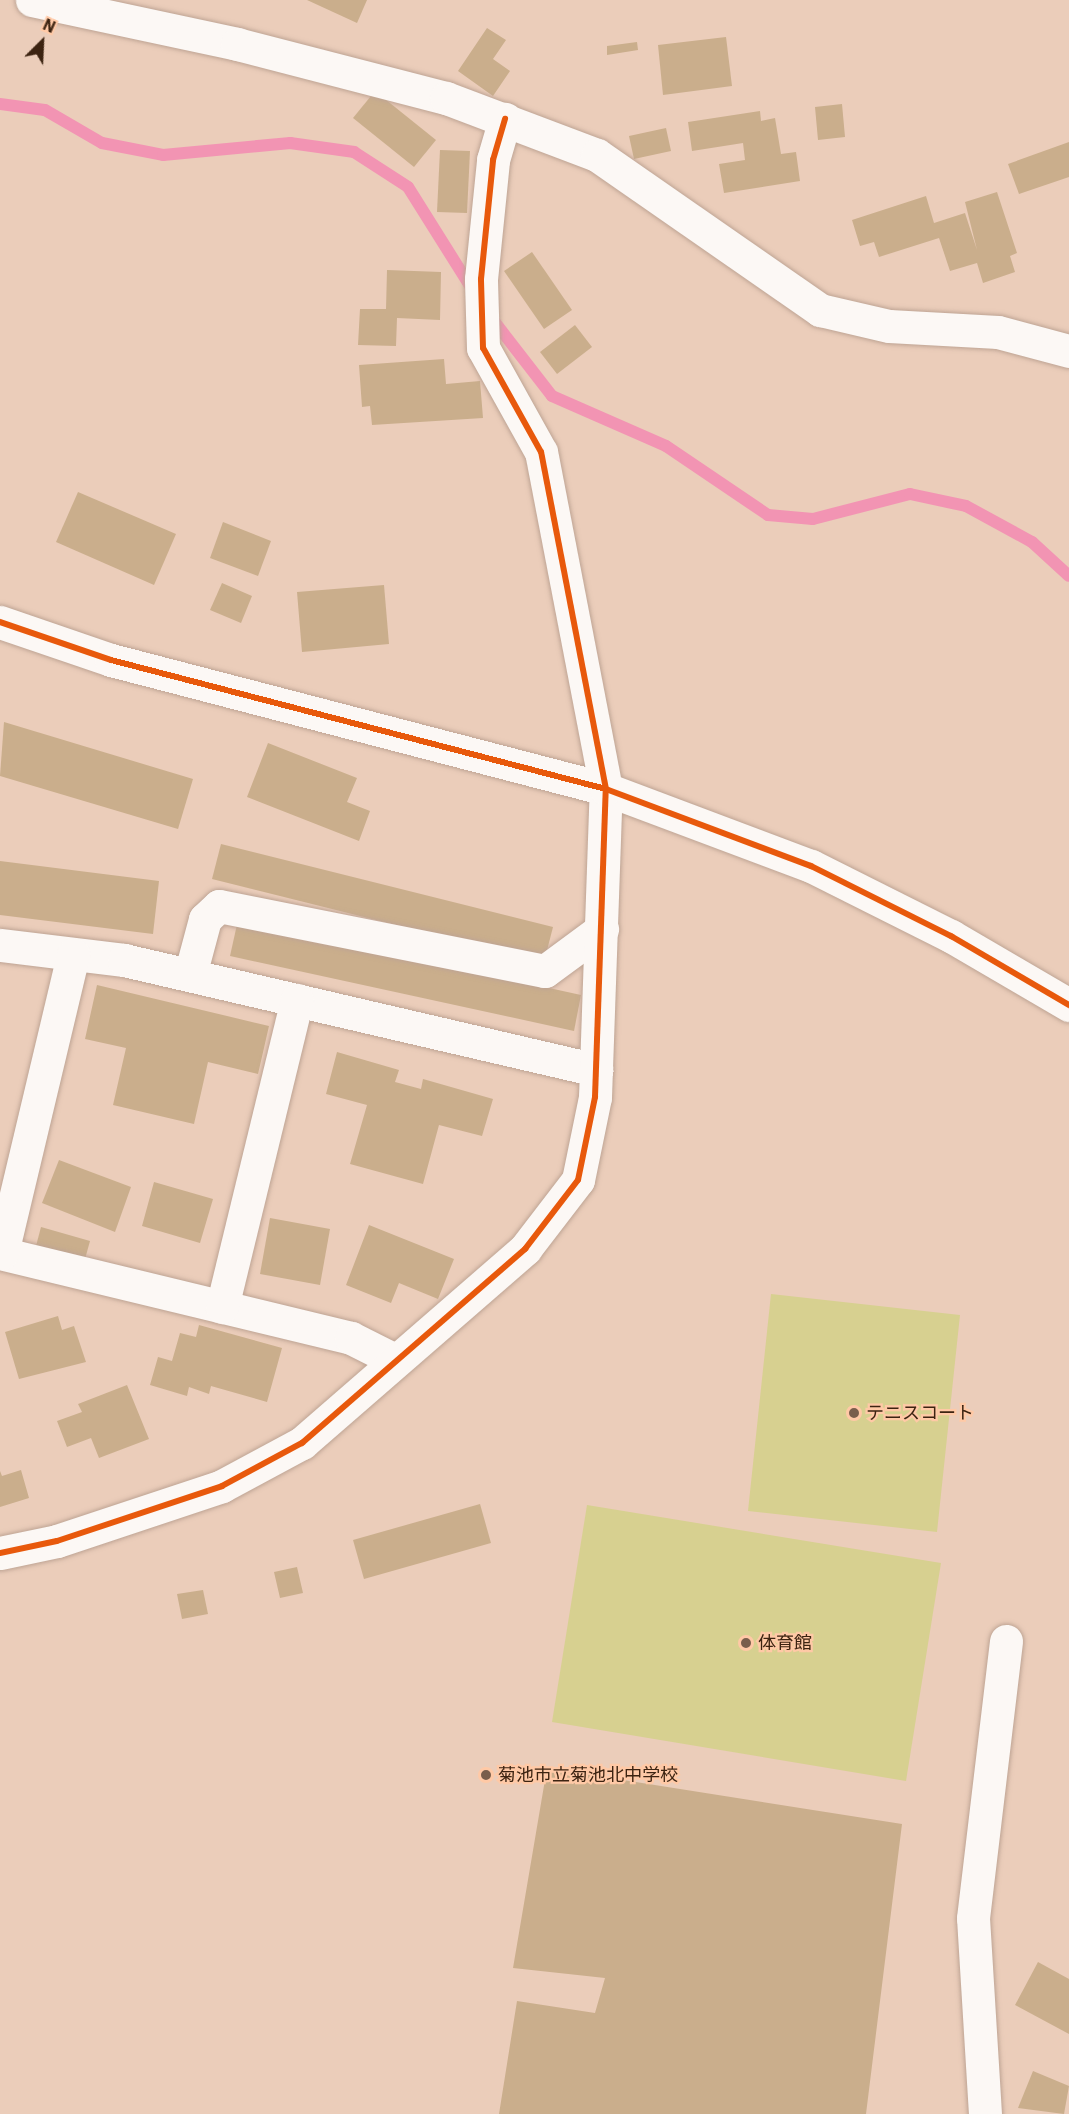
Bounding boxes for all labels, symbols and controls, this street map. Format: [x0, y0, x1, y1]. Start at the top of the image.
north arrow [12, 12, 72, 72]
text: N [40, 14, 59, 37]
place label: テニスコート [866, 1402, 974, 1424]
marker: テニスコート [847, 1406, 861, 1420]
place label: 体育館 [758, 1632, 812, 1654]
marker: 体育館 [739, 1636, 753, 1650]
place label: 菊池市立菊池北中学校 [498, 1764, 678, 1786]
marker: 菊池市立菊池北中学校 [479, 1768, 493, 1782]

